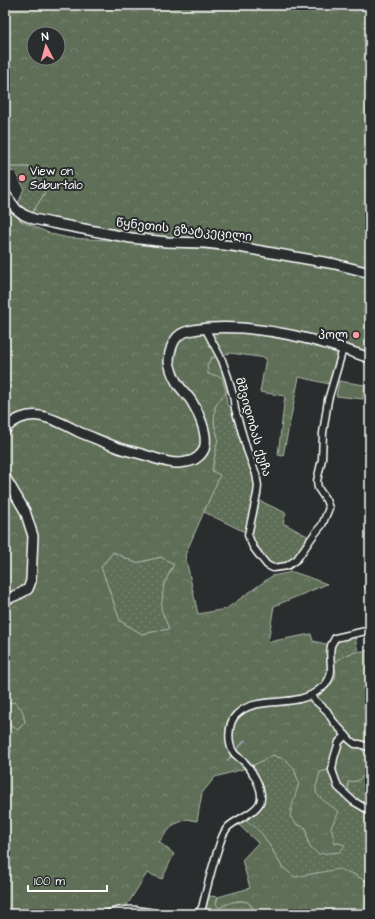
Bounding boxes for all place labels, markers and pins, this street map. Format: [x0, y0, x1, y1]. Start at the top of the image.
place label: View on Saburtalo [30, 163, 83, 194]
marker: View on Saburtalo [17, 173, 27, 183]
place label: პოლ [318, 327, 348, 344]
marker: პოლ [351, 330, 361, 340]

